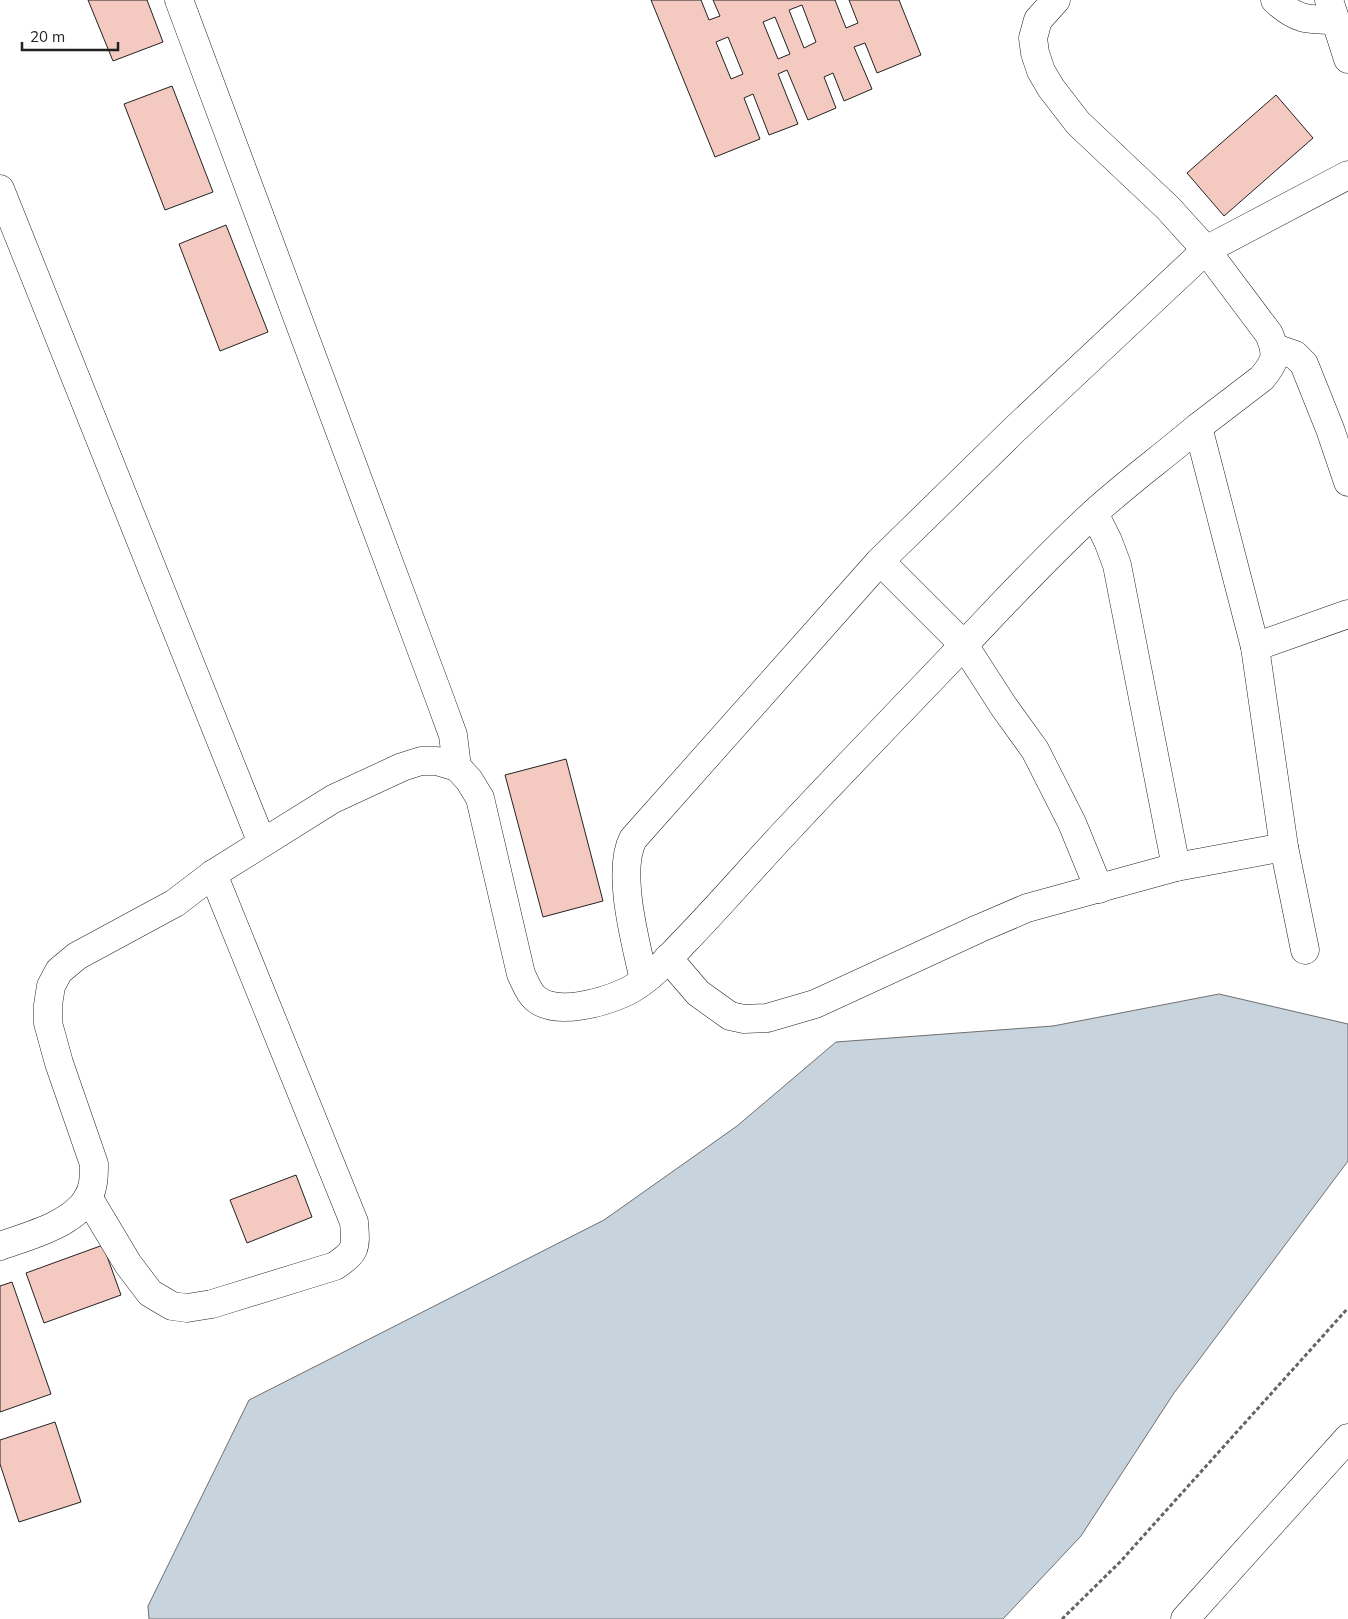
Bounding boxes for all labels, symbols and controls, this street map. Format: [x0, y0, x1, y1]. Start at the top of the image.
scale bar [22, 20, 119, 52]
text: 20 m [30, 27, 65, 46]

